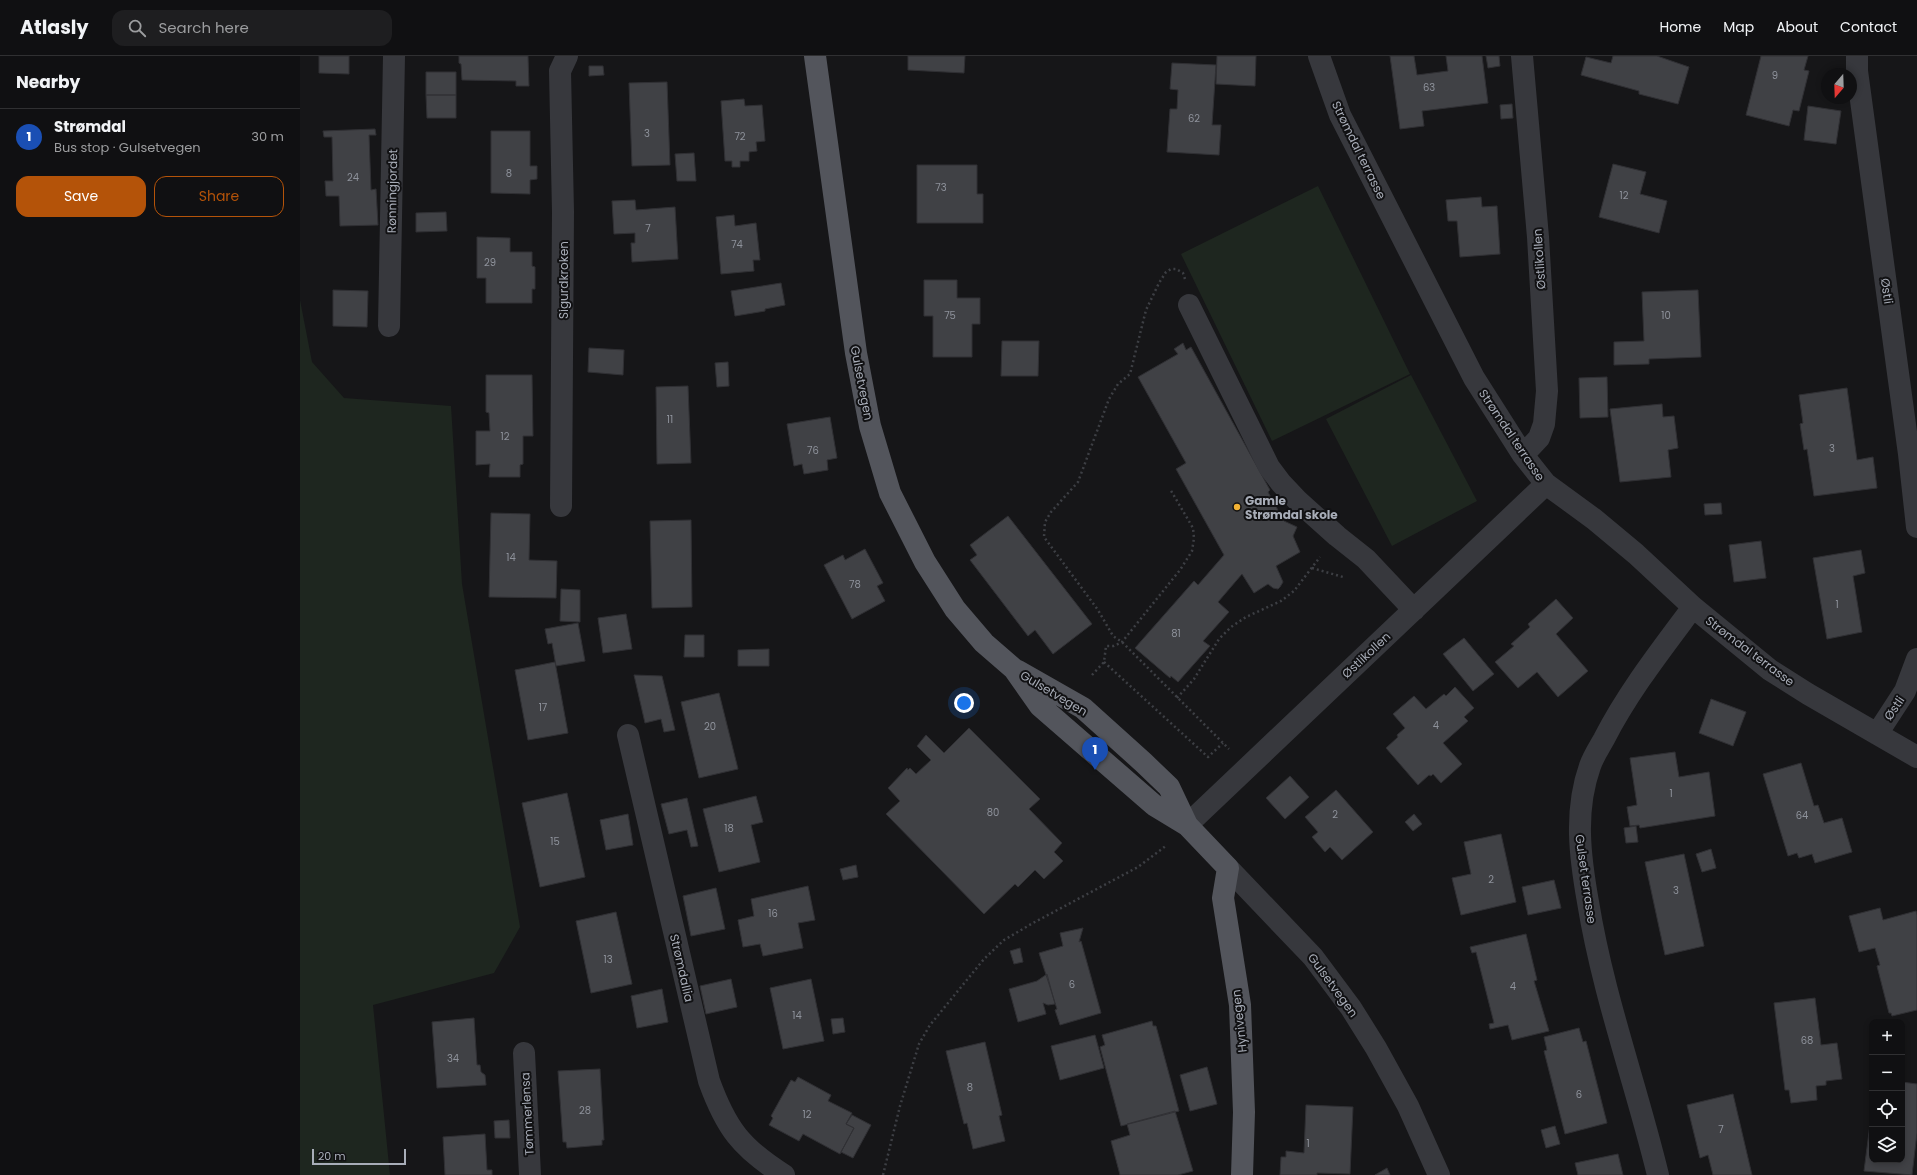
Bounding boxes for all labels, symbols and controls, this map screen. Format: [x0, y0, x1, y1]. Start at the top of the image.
search box [112, 10, 392, 46]
text: Atlasly [20, 14, 88, 41]
icon: search [126, 17, 148, 39]
text: Search here [158, 17, 249, 38]
text: Home [1659, 17, 1701, 37]
text: Map [1723, 17, 1754, 37]
text: About [1776, 17, 1818, 37]
text: Contact [1840, 17, 1897, 37]
house number: 9 [1772, 68, 1778, 83]
north arrow [1821, 68, 1857, 104]
text: Nearby [16, 70, 80, 94]
house number: 63 [1423, 80, 1435, 95]
street label: Strømdal terrasse [1328, 98, 1390, 202]
house number: 62 [1188, 111, 1200, 126]
text: Strømdal [54, 116, 126, 137]
house number: 3 [644, 126, 650, 141]
text: 1 [27, 127, 31, 146]
text: 30 m [251, 127, 284, 146]
house number: 72 [734, 129, 746, 144]
text: Bus stop · Gulsetvegen [54, 138, 201, 157]
street label: Rønningjordet [383, 149, 401, 233]
house number: 8 [506, 166, 512, 181]
house number: 24 [347, 170, 359, 185]
button: Save [16, 176, 146, 217]
button: Share [154, 176, 284, 217]
house number: 73 [935, 180, 947, 195]
house number: 12 [1620, 188, 1629, 203]
house number: 7 [645, 221, 651, 236]
street label: Østlikollen [1528, 228, 1550, 290]
house number: 74 [731, 237, 743, 252]
street label: Sigurdkroken [555, 241, 572, 319]
house number: 29 [484, 255, 496, 270]
street label: Østli [1877, 277, 1897, 305]
house number: 75 [944, 308, 956, 323]
house number: 10 [1661, 308, 1671, 323]
street label: Gulsetvegen [846, 344, 878, 422]
street label: Strømdal terrasse [1475, 386, 1549, 484]
house number: 11 [667, 412, 673, 427]
house number: 12 [501, 429, 510, 444]
house number: 3 [1829, 441, 1835, 456]
house number: 76 [807, 443, 819, 458]
place label: Gamle Strømdal skole [1245, 492, 1338, 523]
marker: Gamle Strømdal skole [1232, 502, 1242, 512]
house number: 14 [506, 550, 516, 565]
house number: 78 [849, 577, 861, 592]
house number: 1 [1835, 597, 1839, 612]
street label: Strømdal terrasse [1702, 612, 1798, 690]
house number: 81 [1171, 626, 1181, 641]
street label: Østlikollen [1338, 628, 1394, 682]
street label: Gulsetvegen [1017, 666, 1091, 720]
street label: Østli [1880, 692, 1908, 724]
your location [954, 693, 974, 713]
house number: 17 [539, 700, 548, 715]
house number: 4 [1433, 718, 1439, 733]
house number: 20 [704, 719, 716, 734]
pin: 1 [1082, 737, 1108, 770]
house number: 1 [1669, 786, 1673, 801]
house number: 80 [987, 805, 999, 820]
house number: 2 [1332, 807, 1338, 822]
house number: 64 [1796, 808, 1808, 823]
house number: 18 [724, 821, 734, 836]
street label: Gulset terrasse [1571, 833, 1601, 925]
house number: 15 [550, 834, 560, 849]
house number: 2 [1488, 872, 1494, 887]
house number: 3 [1673, 883, 1679, 898]
house number: 16 [768, 906, 778, 921]
street label: Strømdallia [666, 932, 698, 1004]
street label: Gulsetvegen [1304, 949, 1362, 1021]
house number: 13 [603, 952, 613, 967]
house number: 6 [1069, 977, 1075, 992]
house number: 4 [1510, 979, 1516, 994]
street label: Hynivegen [1227, 989, 1251, 1053]
house number: 14 [792, 1008, 802, 1023]
map controls [1869, 1019, 1905, 1163]
button: + [1869, 1019, 1905, 1055]
house number: 68 [1801, 1033, 1813, 1048]
house number: 34 [447, 1051, 459, 1066]
button: − [1869, 1055, 1905, 1091]
street label: Tømmerlensa [516, 1072, 538, 1156]
house number: 8 [967, 1080, 973, 1095]
house number: 6 [1576, 1087, 1582, 1102]
button: locate [1869, 1091, 1905, 1127]
house number: 28 [579, 1103, 591, 1118]
house number: 12 [803, 1107, 812, 1122]
house number: 7 [1718, 1122, 1724, 1137]
button: layers [1869, 1127, 1905, 1163]
house number: 1 [1306, 1136, 1310, 1151]
scale bar [312, 1147, 406, 1166]
text: 20 m [318, 1148, 346, 1164]

